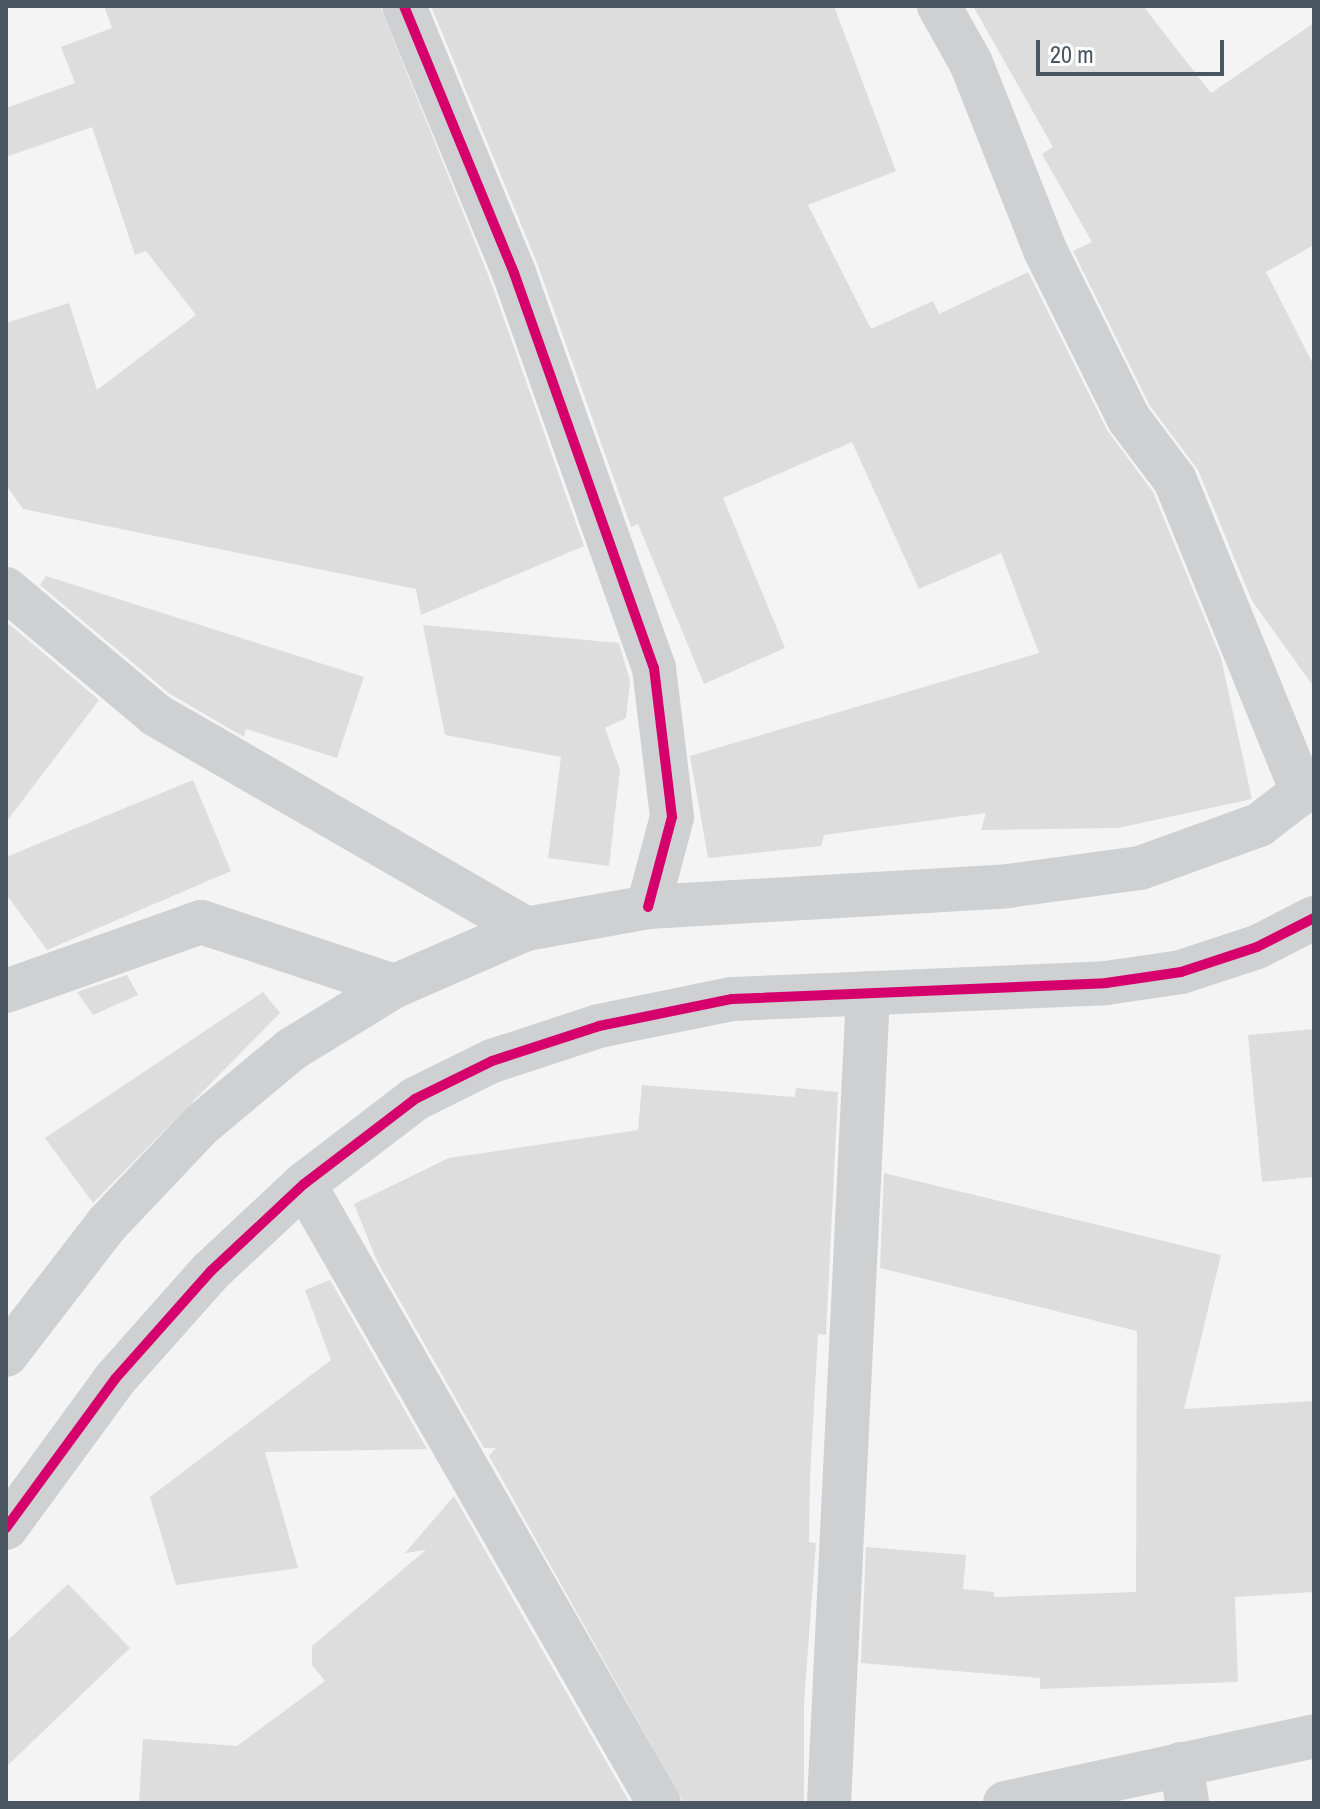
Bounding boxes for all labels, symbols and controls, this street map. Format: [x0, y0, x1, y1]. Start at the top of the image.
scale bar [1040, 24, 1228, 74]
text: 20 m [1050, 38, 1094, 70]

